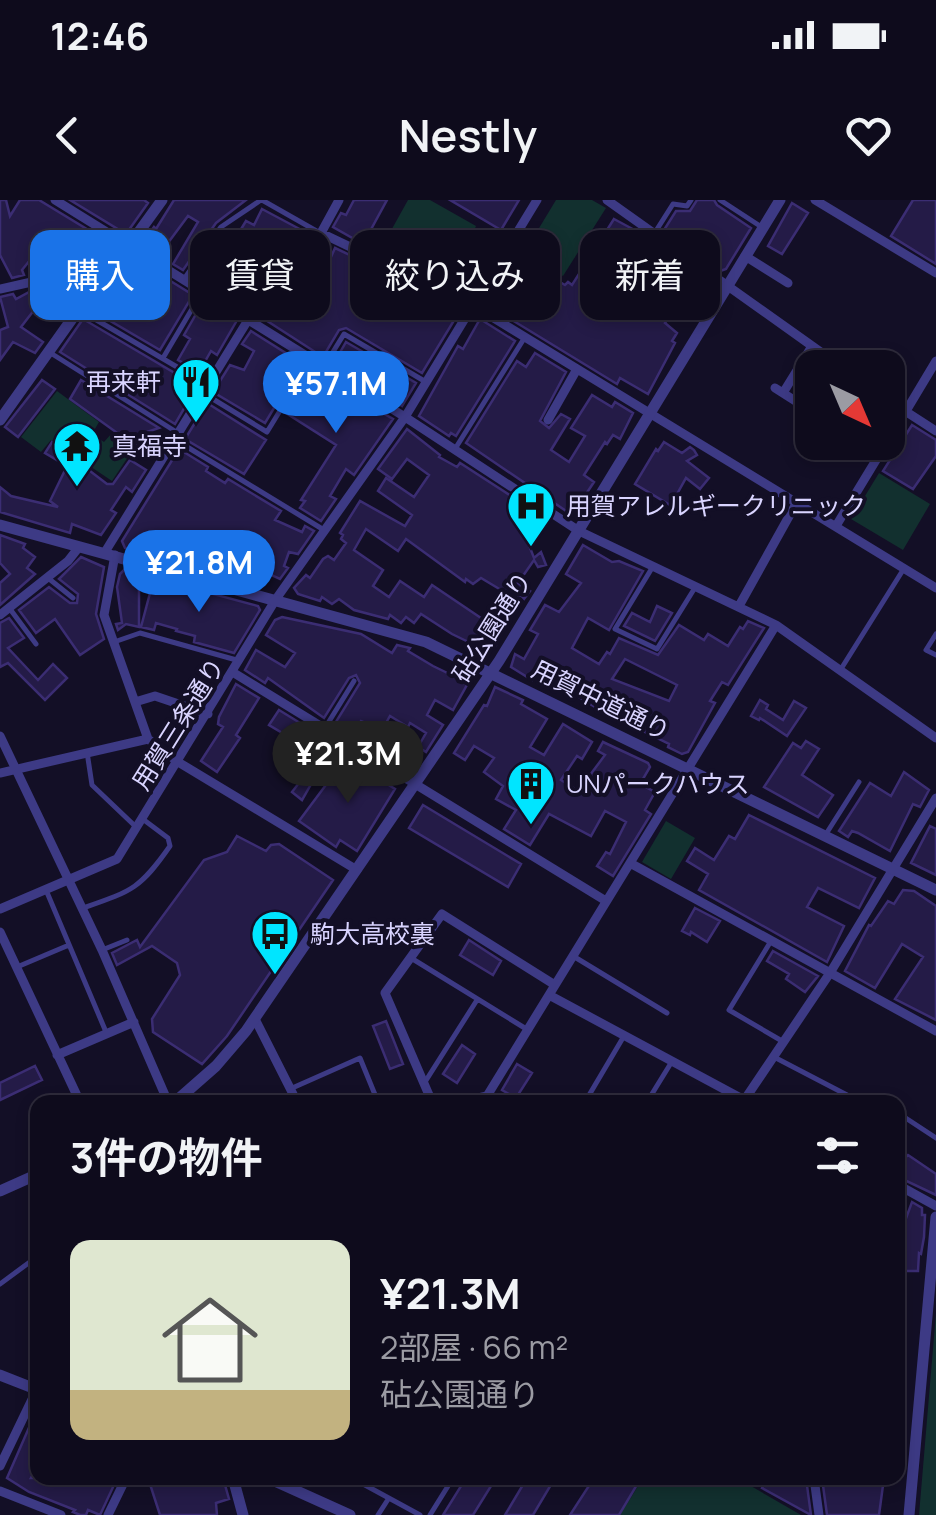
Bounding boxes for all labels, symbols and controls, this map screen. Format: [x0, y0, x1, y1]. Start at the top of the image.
text: 12:46 [50, 9, 149, 61]
text: Nestly [399, 104, 537, 166]
icon: back [40, 108, 95, 163]
icon: heart [841, 108, 896, 163]
chip: 購入 [30, 230, 170, 320]
chip: 賃貸 [190, 230, 330, 320]
chip: 絞り込み [350, 230, 560, 320]
chip: 新着 [580, 230, 720, 320]
north arrow [795, 350, 905, 460]
map controls [795, 350, 905, 460]
pin: ¥57.1M [255, 351, 417, 436]
restaurant icon: 再来軒 [170, 356, 222, 424]
text: ¥57.1M [285, 361, 387, 405]
place label: 再来軒 [86, 364, 161, 399]
temple icon: 真福寺 [51, 420, 103, 488]
place label: 真福寺 [112, 428, 187, 463]
hospital icon: 用賀アレルギークリニック [505, 480, 557, 548]
place label: 用賀アレルギークリニック [566, 488, 866, 523]
pin: ¥21.8M [118, 530, 280, 615]
text: ¥21.8M [145, 540, 253, 584]
street label: 砧公園通り [444, 564, 540, 689]
street label: 用賀三条通り [123, 651, 232, 797]
street label: 用賀中道通り [526, 651, 676, 748]
pin: ¥21.3M [267, 721, 429, 806]
text: ¥21.3M [294, 731, 402, 775]
building icon: UNパークハウス [505, 758, 557, 826]
place label: UNパークハウス [566, 766, 749, 801]
bus stop icon: 駒大高校裏 [249, 908, 301, 976]
place label: 駒大高校裏 [310, 916, 435, 951]
text: 3件の物件 [70, 1128, 262, 1186]
icon: filters [810, 1128, 865, 1183]
text: ¥21.3M [380, 1264, 521, 1322]
icon: home [150, 1280, 270, 1400]
text: 2部屋 · 66 m² [380, 1325, 568, 1369]
text: 砧公園通り [380, 1372, 540, 1416]

